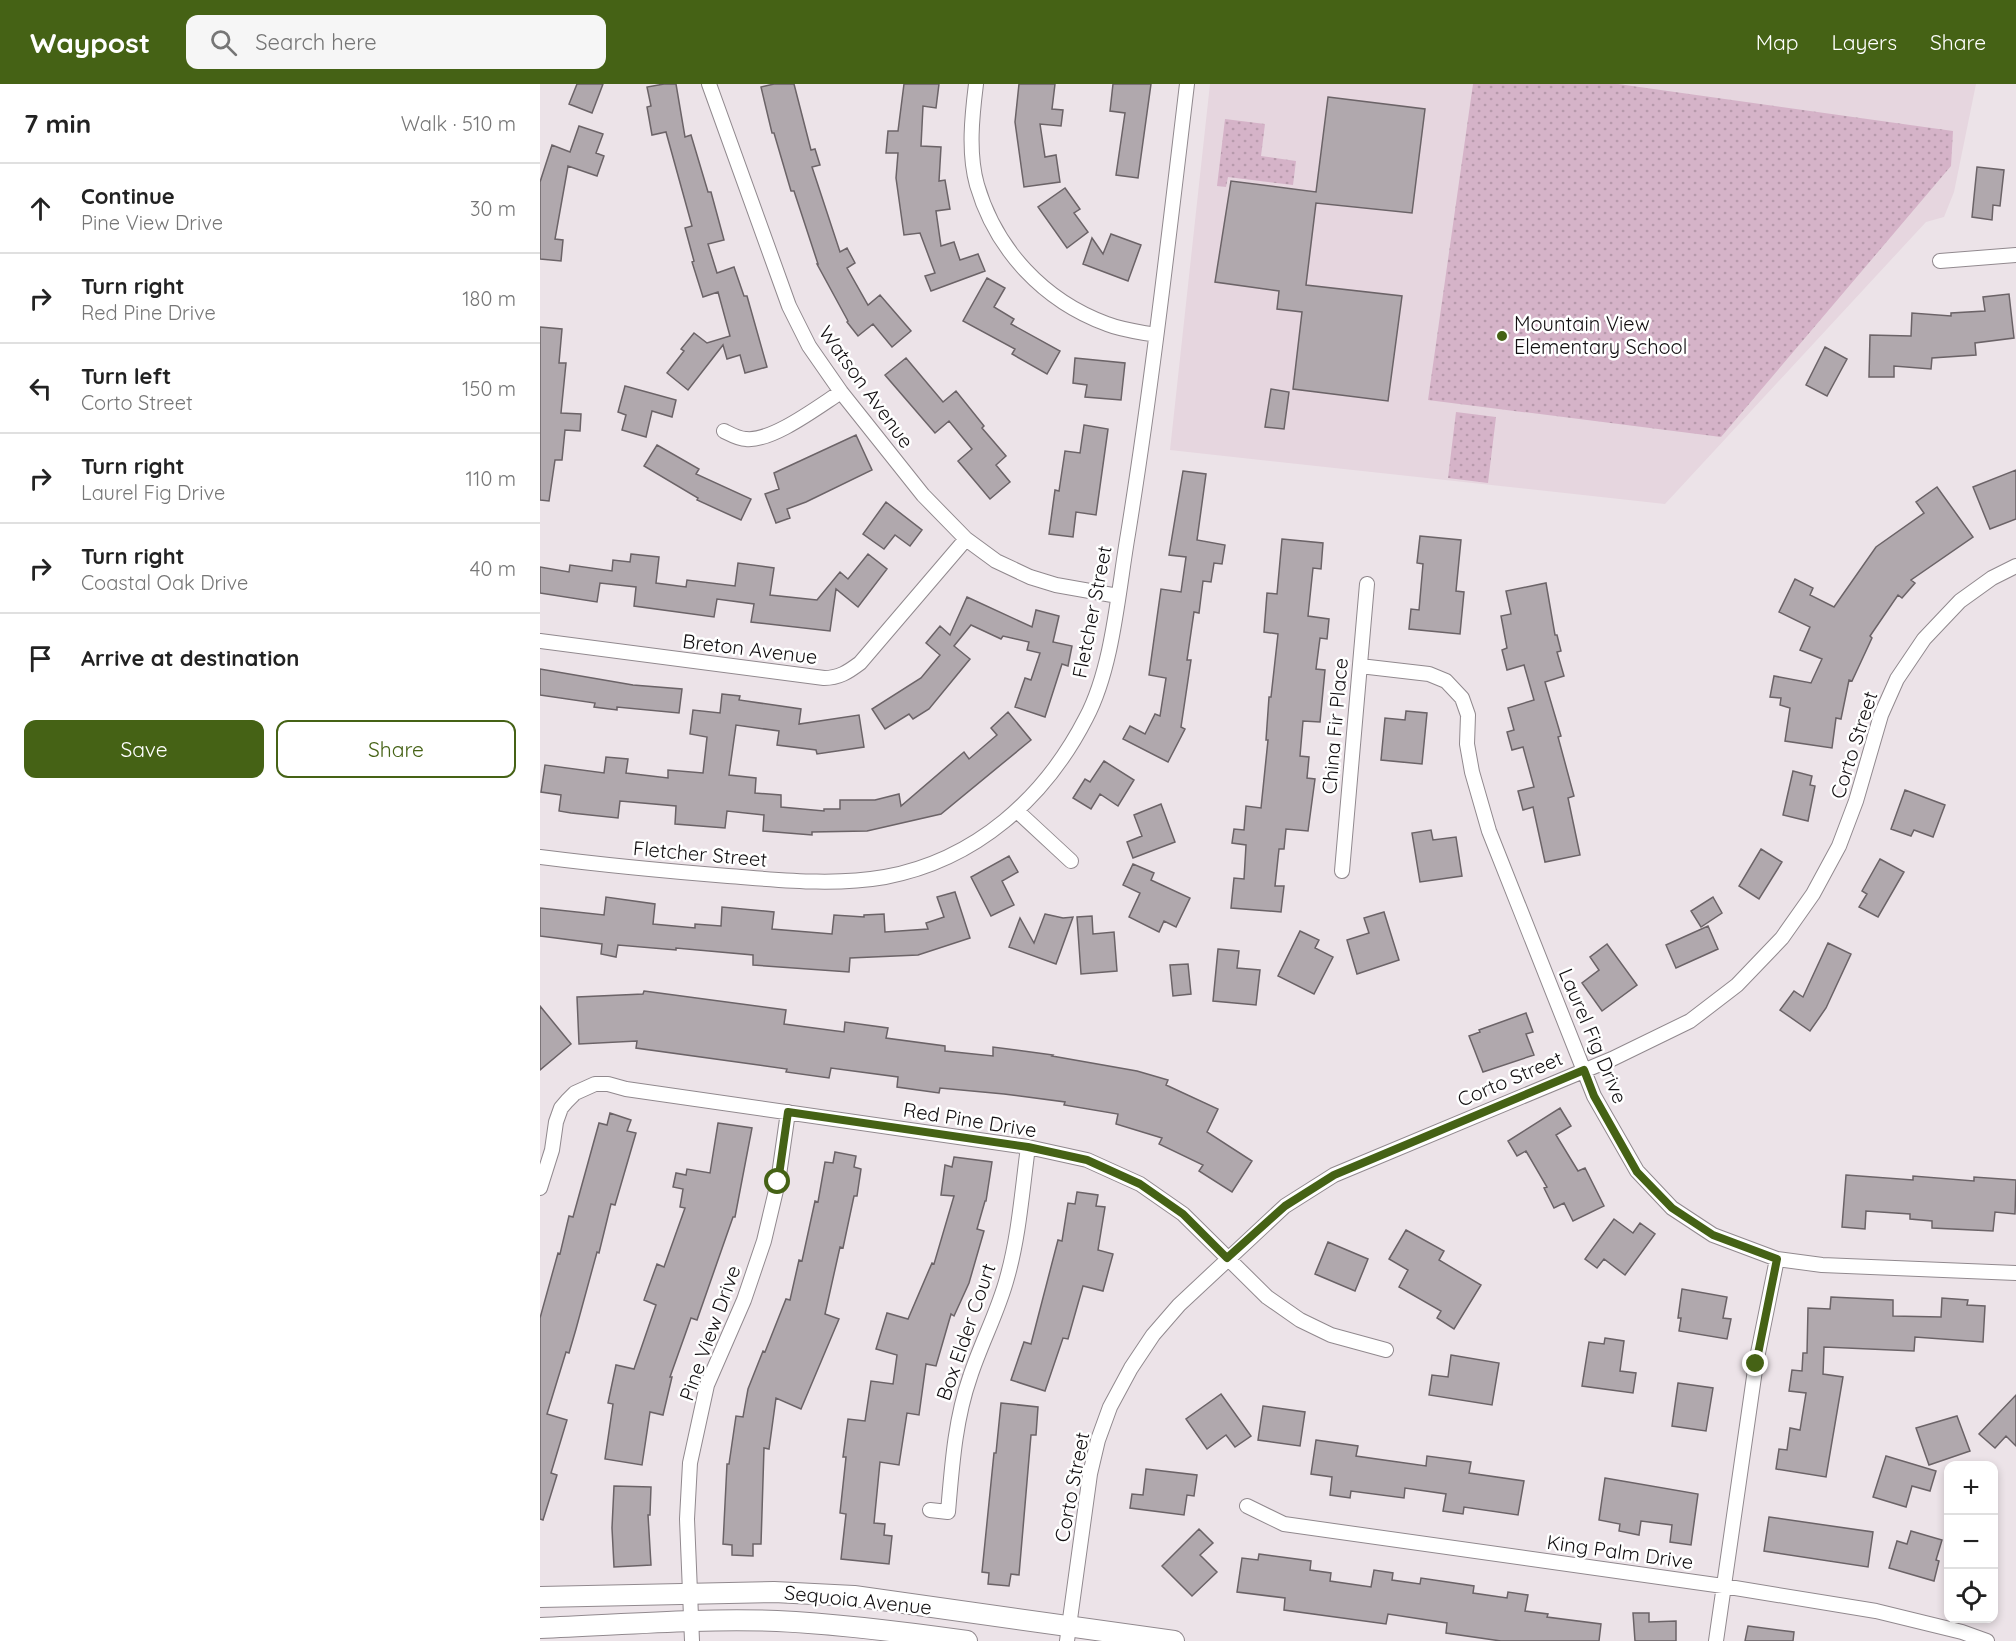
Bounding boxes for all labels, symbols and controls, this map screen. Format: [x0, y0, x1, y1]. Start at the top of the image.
search box [186, 15, 606, 69]
text: Waypost [30, 25, 150, 60]
icon: search [207, 26, 240, 59]
text: Search here [255, 28, 377, 56]
text: Map [1756, 29, 1799, 55]
text: Layers [1832, 29, 1897, 55]
text: Share [1930, 29, 1986, 55]
text: 7 min [24, 107, 91, 140]
text: Walk · 510 m [401, 111, 516, 136]
text: Continue [81, 182, 175, 210]
icon: ahead [24, 192, 57, 225]
text: 30 m [470, 196, 516, 221]
text: Pine View Drive [81, 210, 223, 235]
text: Turn right [81, 272, 185, 300]
icon: right [24, 282, 57, 315]
text: 180 m [462, 286, 516, 311]
text: Red Pine Drive [81, 300, 216, 325]
place label: Mountain View Elementary School [1514, 311, 1687, 359]
street label: Watson Avenue [814, 321, 919, 453]
marker: Mountain View Elementary School [1495, 329, 1509, 343]
text: Turn left [81, 362, 171, 390]
icon: left [24, 372, 57, 405]
text: 150 m [462, 376, 516, 401]
text: Corto Street [81, 390, 193, 415]
text: Turn right [81, 452, 185, 480]
icon: right [24, 462, 57, 495]
text: 110 m [466, 466, 516, 491]
text: Laurel Fig Drive [81, 480, 225, 505]
text: Turn right [81, 542, 185, 570]
street label: Fletcher Street [1066, 543, 1117, 680]
icon: right [24, 552, 57, 585]
text: 40 m [470, 556, 516, 581]
text: Coastal Oak Drive [81, 570, 248, 595]
street label: Breton Avenue [681, 628, 819, 669]
icon: arrive [24, 642, 57, 675]
text: Arrive at destination [81, 644, 299, 672]
street label: China Fir Place [1316, 657, 1353, 795]
street label: Corto Street [1824, 688, 1883, 802]
button: Save [24, 720, 264, 778]
button: Share [276, 720, 516, 778]
street label: Fletcher Street [632, 835, 768, 872]
street label: Laurel Fig Drive [1554, 965, 1633, 1107]
street label: Corto Street [1453, 1045, 1566, 1112]
street label: Red Pine Drive [902, 1097, 1039, 1142]
route start [764, 1168, 790, 1194]
street label: Box Elder Court [930, 1260, 1001, 1404]
street label: Pine View Drive [673, 1262, 746, 1404]
route end [1742, 1350, 1768, 1376]
street label: Corto Street [1049, 1429, 1094, 1544]
map controls [1944, 1461, 1998, 1623]
button: + [1944, 1461, 1998, 1515]
button: − [1944, 1515, 1998, 1569]
street label: King Palm Drive [1545, 1529, 1695, 1574]
button: locate [1944, 1569, 1998, 1623]
street label: Sequoia Avenue [783, 1579, 933, 1620]

